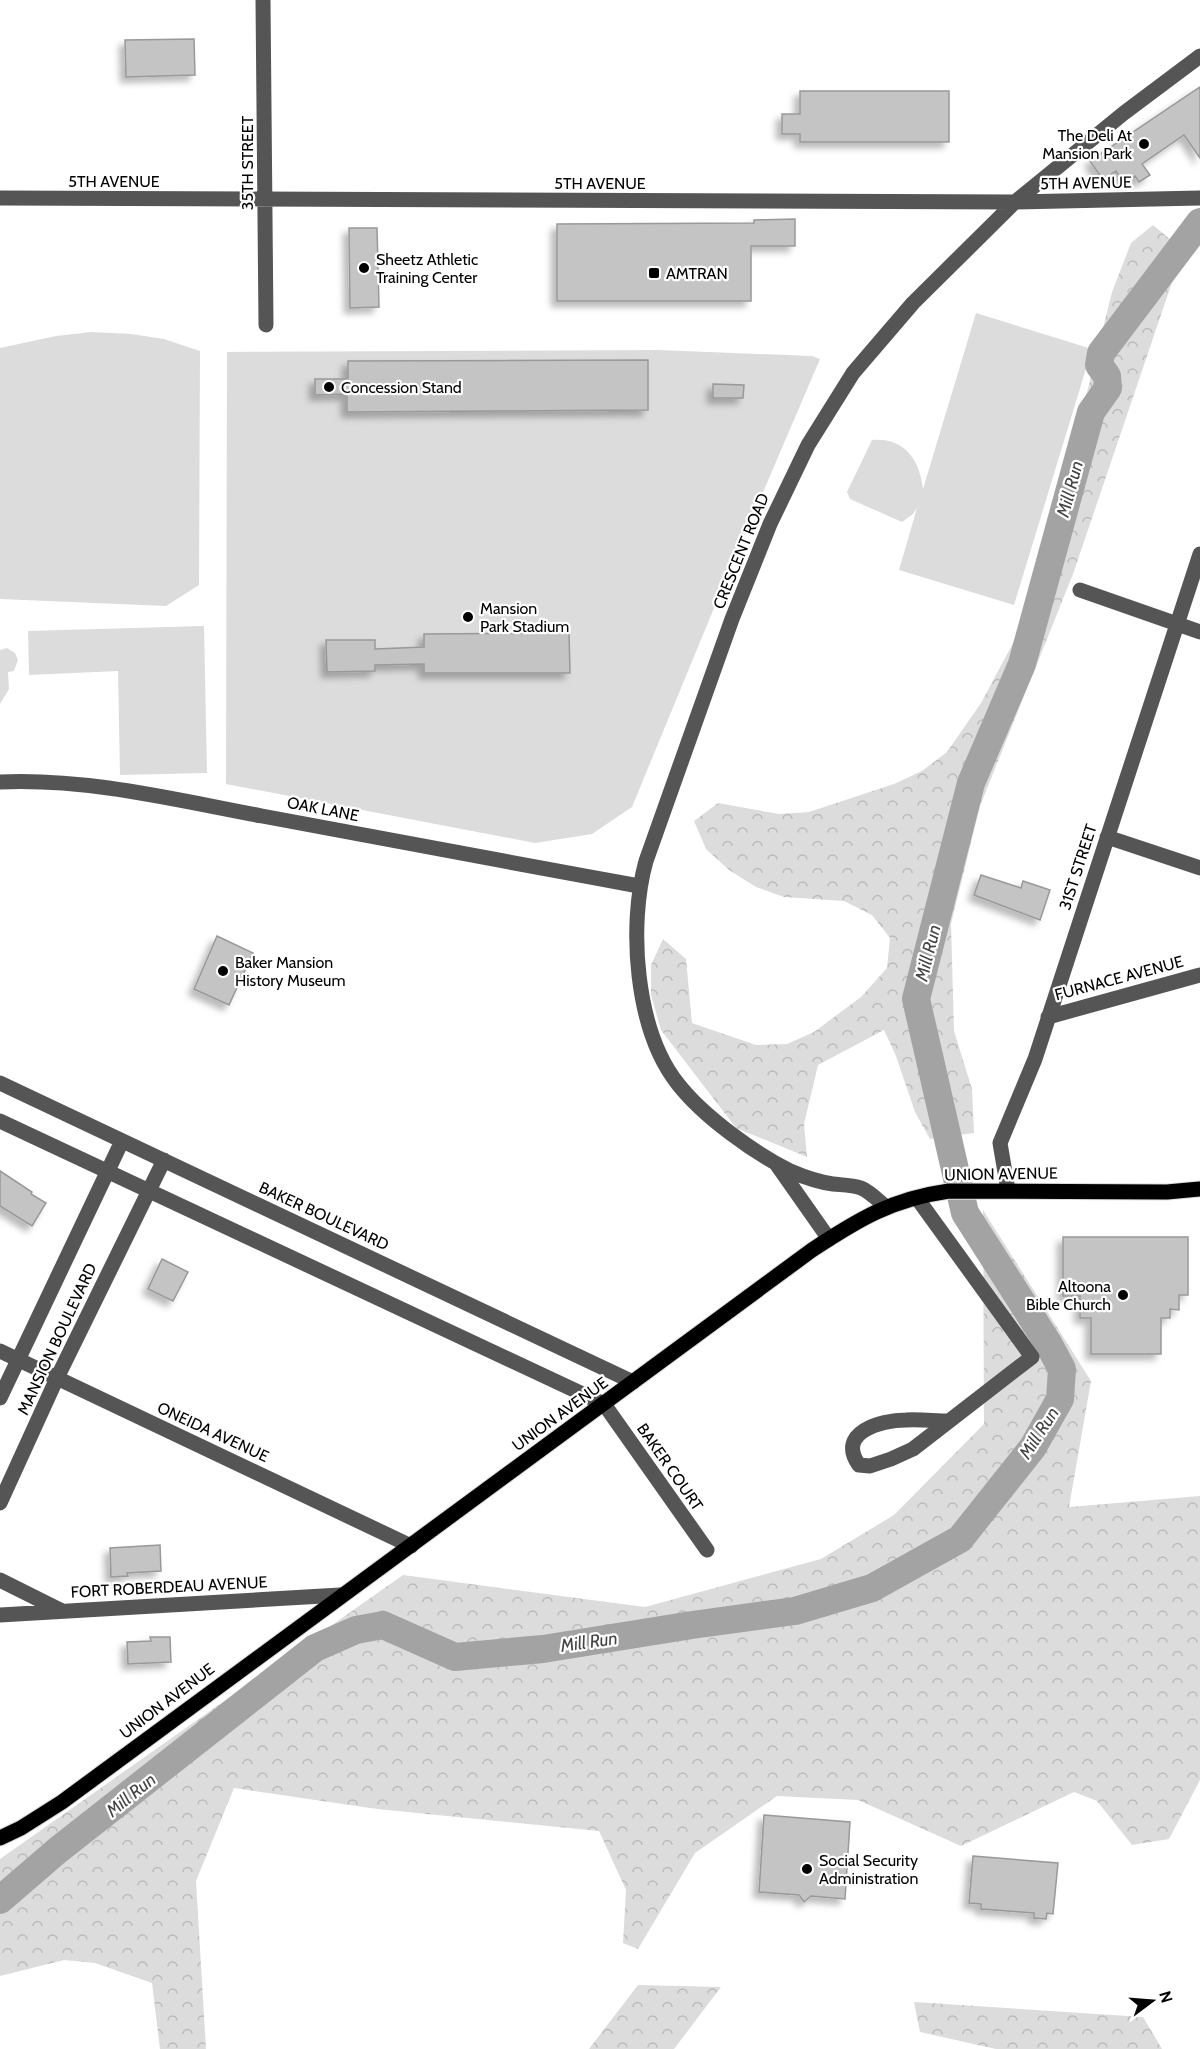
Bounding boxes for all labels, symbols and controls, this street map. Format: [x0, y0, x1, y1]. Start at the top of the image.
street label: 35TH STREET [238, 115, 257, 210]
place label: The Deli At Mansion Park [1042, 126, 1133, 163]
marker: The Deli At Mansion Park [1137, 137, 1151, 151]
street label: 5TH AVENUE [68, 172, 160, 191]
street label: 5TH AVENUE [1040, 173, 1132, 193]
street label: 5TH AVENUE [554, 174, 646, 193]
place label: Sheetz Athletic Training Center [376, 250, 478, 287]
marker: Sheetz Athletic Training Center [357, 261, 371, 275]
place label: AMTRAN [666, 264, 728, 283]
marker: AMTRAN [647, 266, 661, 280]
place label: Concession Stand [341, 378, 462, 397]
marker: Concession Stand [322, 380, 336, 394]
water label: Mill Run [1052, 458, 1088, 521]
street label: CRESCENT ROAD [709, 490, 773, 612]
place label: Mansion Park Stadium [480, 599, 569, 636]
marker: Mansion Park Stadium [461, 610, 475, 624]
street label: OAK LANE [286, 793, 361, 825]
street label: 31ST STREET [1055, 821, 1101, 912]
water label: Mill Run [910, 922, 946, 984]
street label: FURNACE AVENUE [1053, 952, 1185, 1004]
place label: Baker Mansion History Museum [235, 953, 345, 990]
marker: Baker Mansion History Museum [216, 964, 230, 978]
street label: UNION AVENUE [944, 1164, 1058, 1184]
street label: BAKER BOULEVARD [256, 1178, 392, 1254]
street label: MANSION BOULEVARD [13, 1260, 101, 1418]
place label: Altoona Bible Church [1026, 1277, 1111, 1314]
marker: Altoona Bible Church [1116, 1288, 1130, 1302]
street label: UNION AVENUE [508, 1373, 612, 1455]
street label: ONEIDA AVENUE [154, 1398, 272, 1466]
water label: Mill Run [1014, 1403, 1064, 1464]
street label: BAKER COURT [633, 1420, 707, 1515]
street label: FORT ROBERDEAU AVENUE [70, 1572, 268, 1602]
water label: Mill Run [558, 1627, 619, 1657]
street label: UNION AVENUE [116, 1659, 218, 1743]
water label: Mill Run [101, 1768, 160, 1822]
place label: Social Security Administration [819, 1851, 918, 1888]
marker: Social Security Administration [800, 1862, 814, 1876]
north arrow [1122, 1971, 1182, 2031]
text: N [1155, 1989, 1177, 2005]

